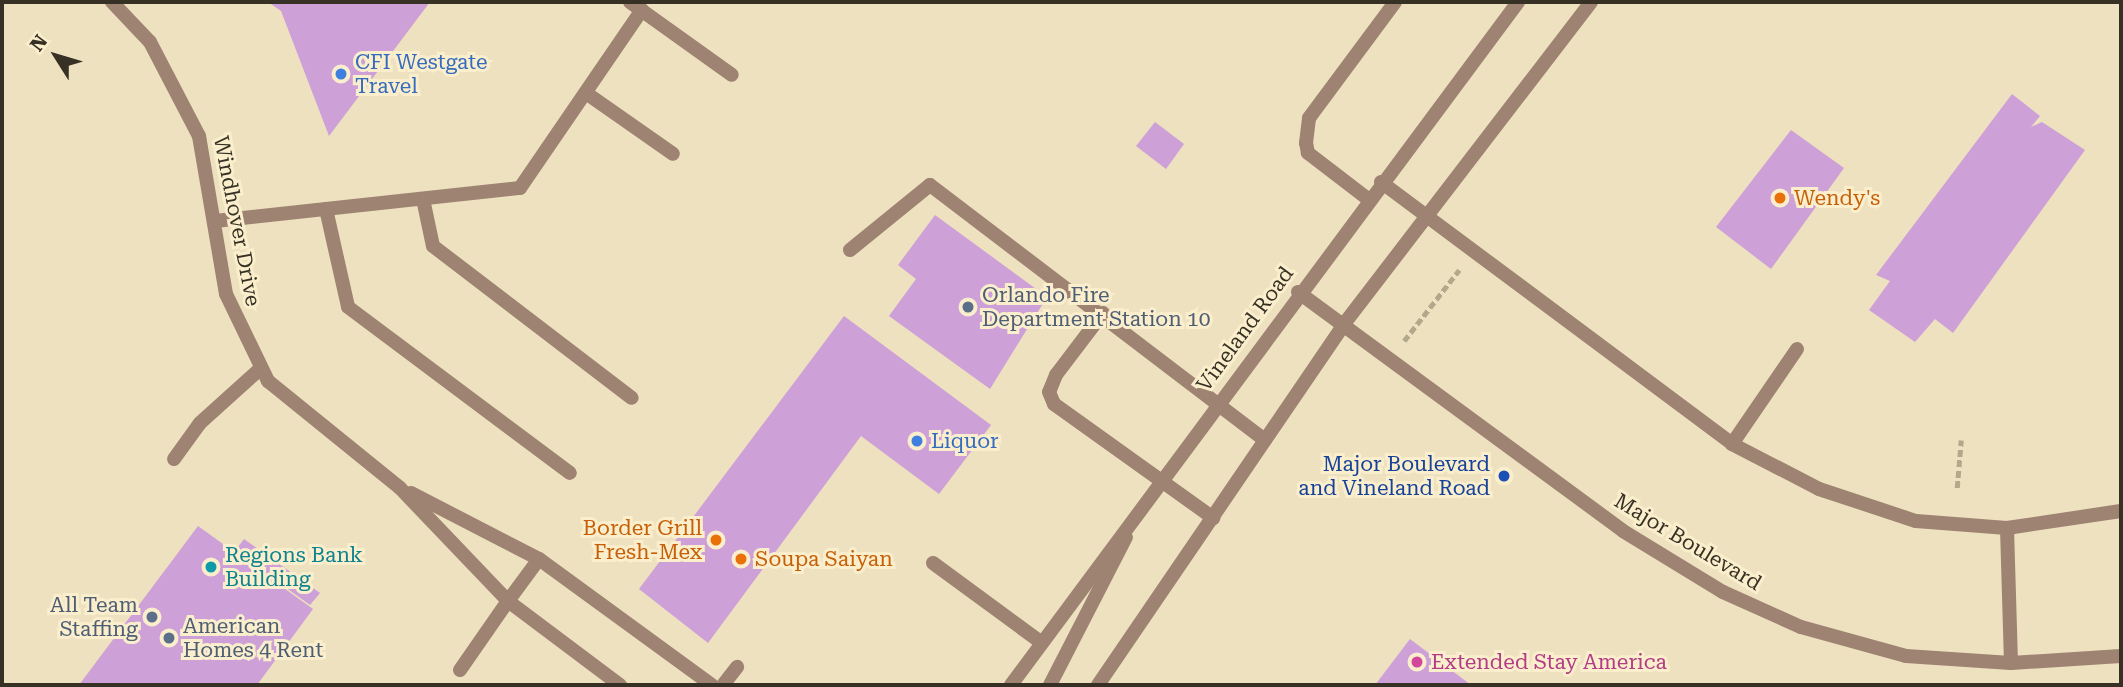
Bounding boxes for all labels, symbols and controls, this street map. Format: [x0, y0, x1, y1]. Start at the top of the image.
north arrow [21, 21, 91, 91]
text: N [25, 30, 52, 56]
place label: CFI Westgate Travel [355, 49, 487, 99]
marker: CFI Westgate Travel [333, 66, 349, 82]
street label: Windhover Drive [208, 134, 266, 308]
place label: Wendy's [1794, 185, 1880, 211]
marker: Wendy's [1772, 190, 1788, 206]
street label: Vineland Road [1191, 262, 1299, 396]
place label: Orlando Fire Department Station 10 [982, 282, 1211, 332]
marker: Orlando Fire Department Station 10 [960, 299, 976, 315]
place label: Liquor [931, 428, 999, 454]
marker: Liquor [909, 433, 925, 449]
place label: Major Boulevard and Vineland Road [1298, 451, 1490, 501]
marker: Major Boulevard and Vineland Road [1496, 468, 1512, 484]
street label: Major Boulevard [1610, 488, 1766, 596]
place label: Border Grill Fresh-Mex [583, 515, 702, 565]
marker: Border Grill Fresh-Mex [708, 532, 724, 548]
place label: Regions Bank Building [225, 542, 363, 592]
place label: Soupa Saiyan [755, 546, 893, 572]
marker: Soupa Saiyan [733, 551, 749, 567]
marker: Regions Bank Building [203, 559, 219, 575]
place label: All Team Staffing [50, 592, 138, 642]
marker: All Team Staffing [144, 609, 160, 625]
place label: American Homes 4 Rent [183, 613, 323, 663]
marker: American Homes 4 Rent [161, 630, 177, 646]
place label: Extended Stay America [1431, 649, 1667, 675]
marker: Extended Stay America [1409, 654, 1425, 670]

